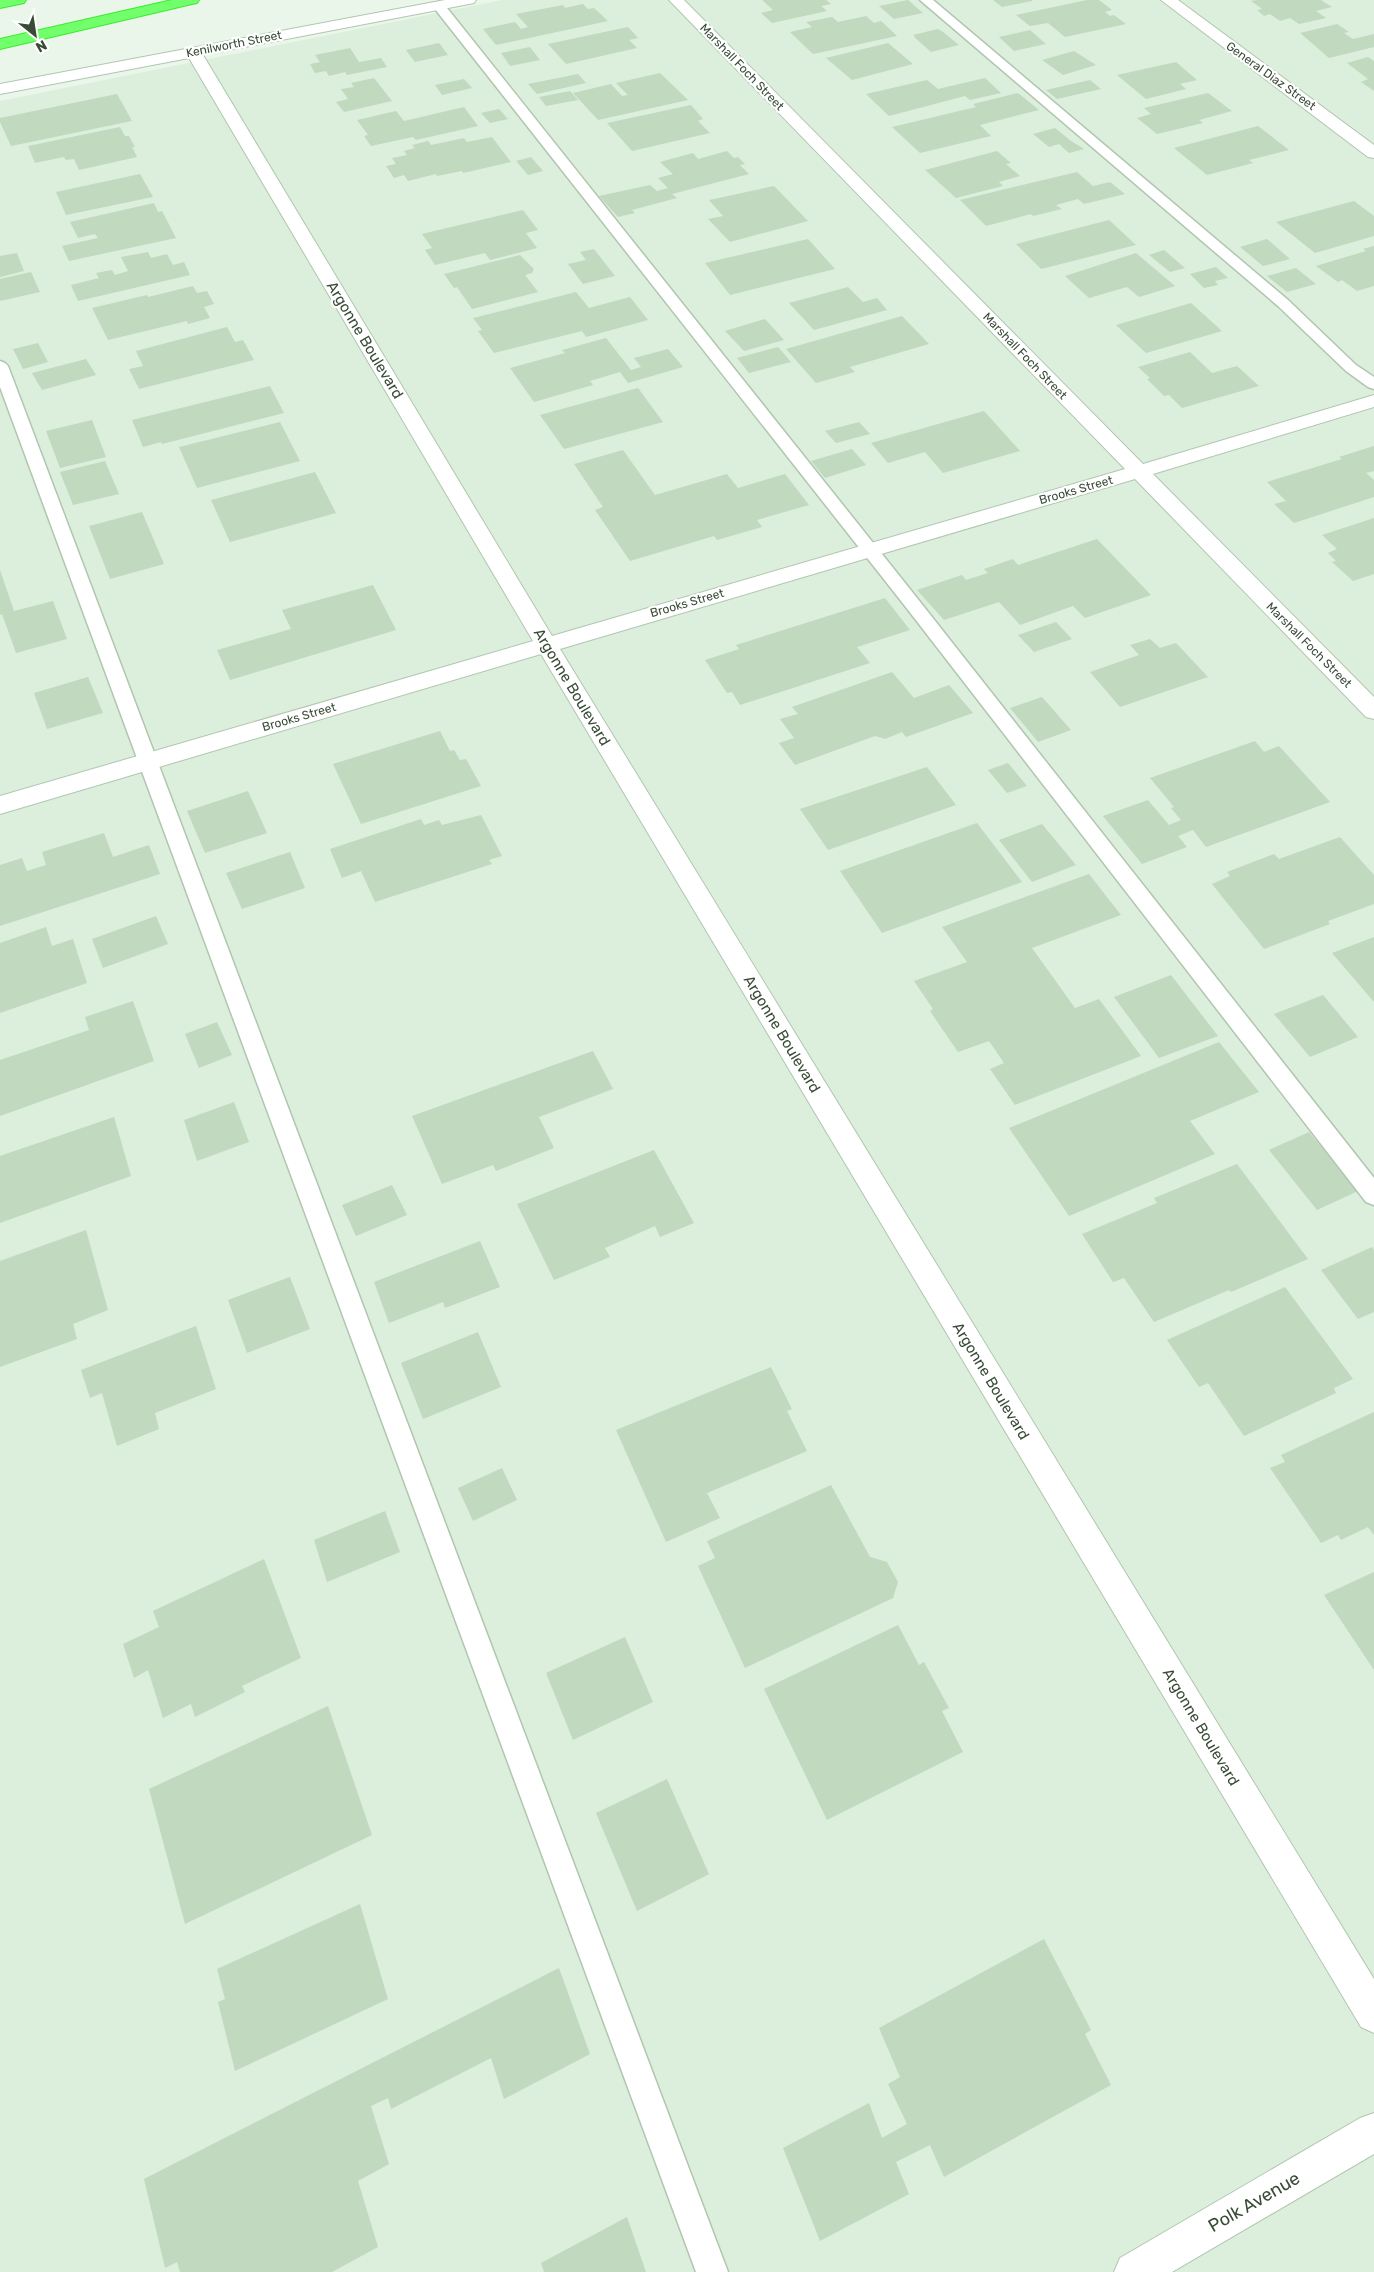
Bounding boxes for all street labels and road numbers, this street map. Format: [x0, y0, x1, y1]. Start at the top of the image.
street label: Marshall Foch Street [697, 21, 787, 113]
street label: Kenilworth Street [185, 28, 283, 60]
street label: General Diaz Street [1223, 39, 1319, 113]
street label: Argonne Boulevard [323, 278, 407, 402]
street label: Marshall Foch Street [980, 310, 1070, 402]
street label: Brooks Street [1038, 473, 1115, 507]
street label: Brooks Street [649, 586, 726, 620]
street label: Marshall Foch Street [1263, 599, 1355, 691]
street label: Argonne Boulevard [530, 625, 614, 749]
street label: Brooks Street [261, 700, 338, 734]
street label: Argonne Boulevard [740, 972, 824, 1096]
street label: Argonne Boulevard [949, 1319, 1033, 1443]
street label: Argonne Boulevard [1159, 1665, 1243, 1789]
street label: Polk Avenue [1204, 2167, 1304, 2237]

